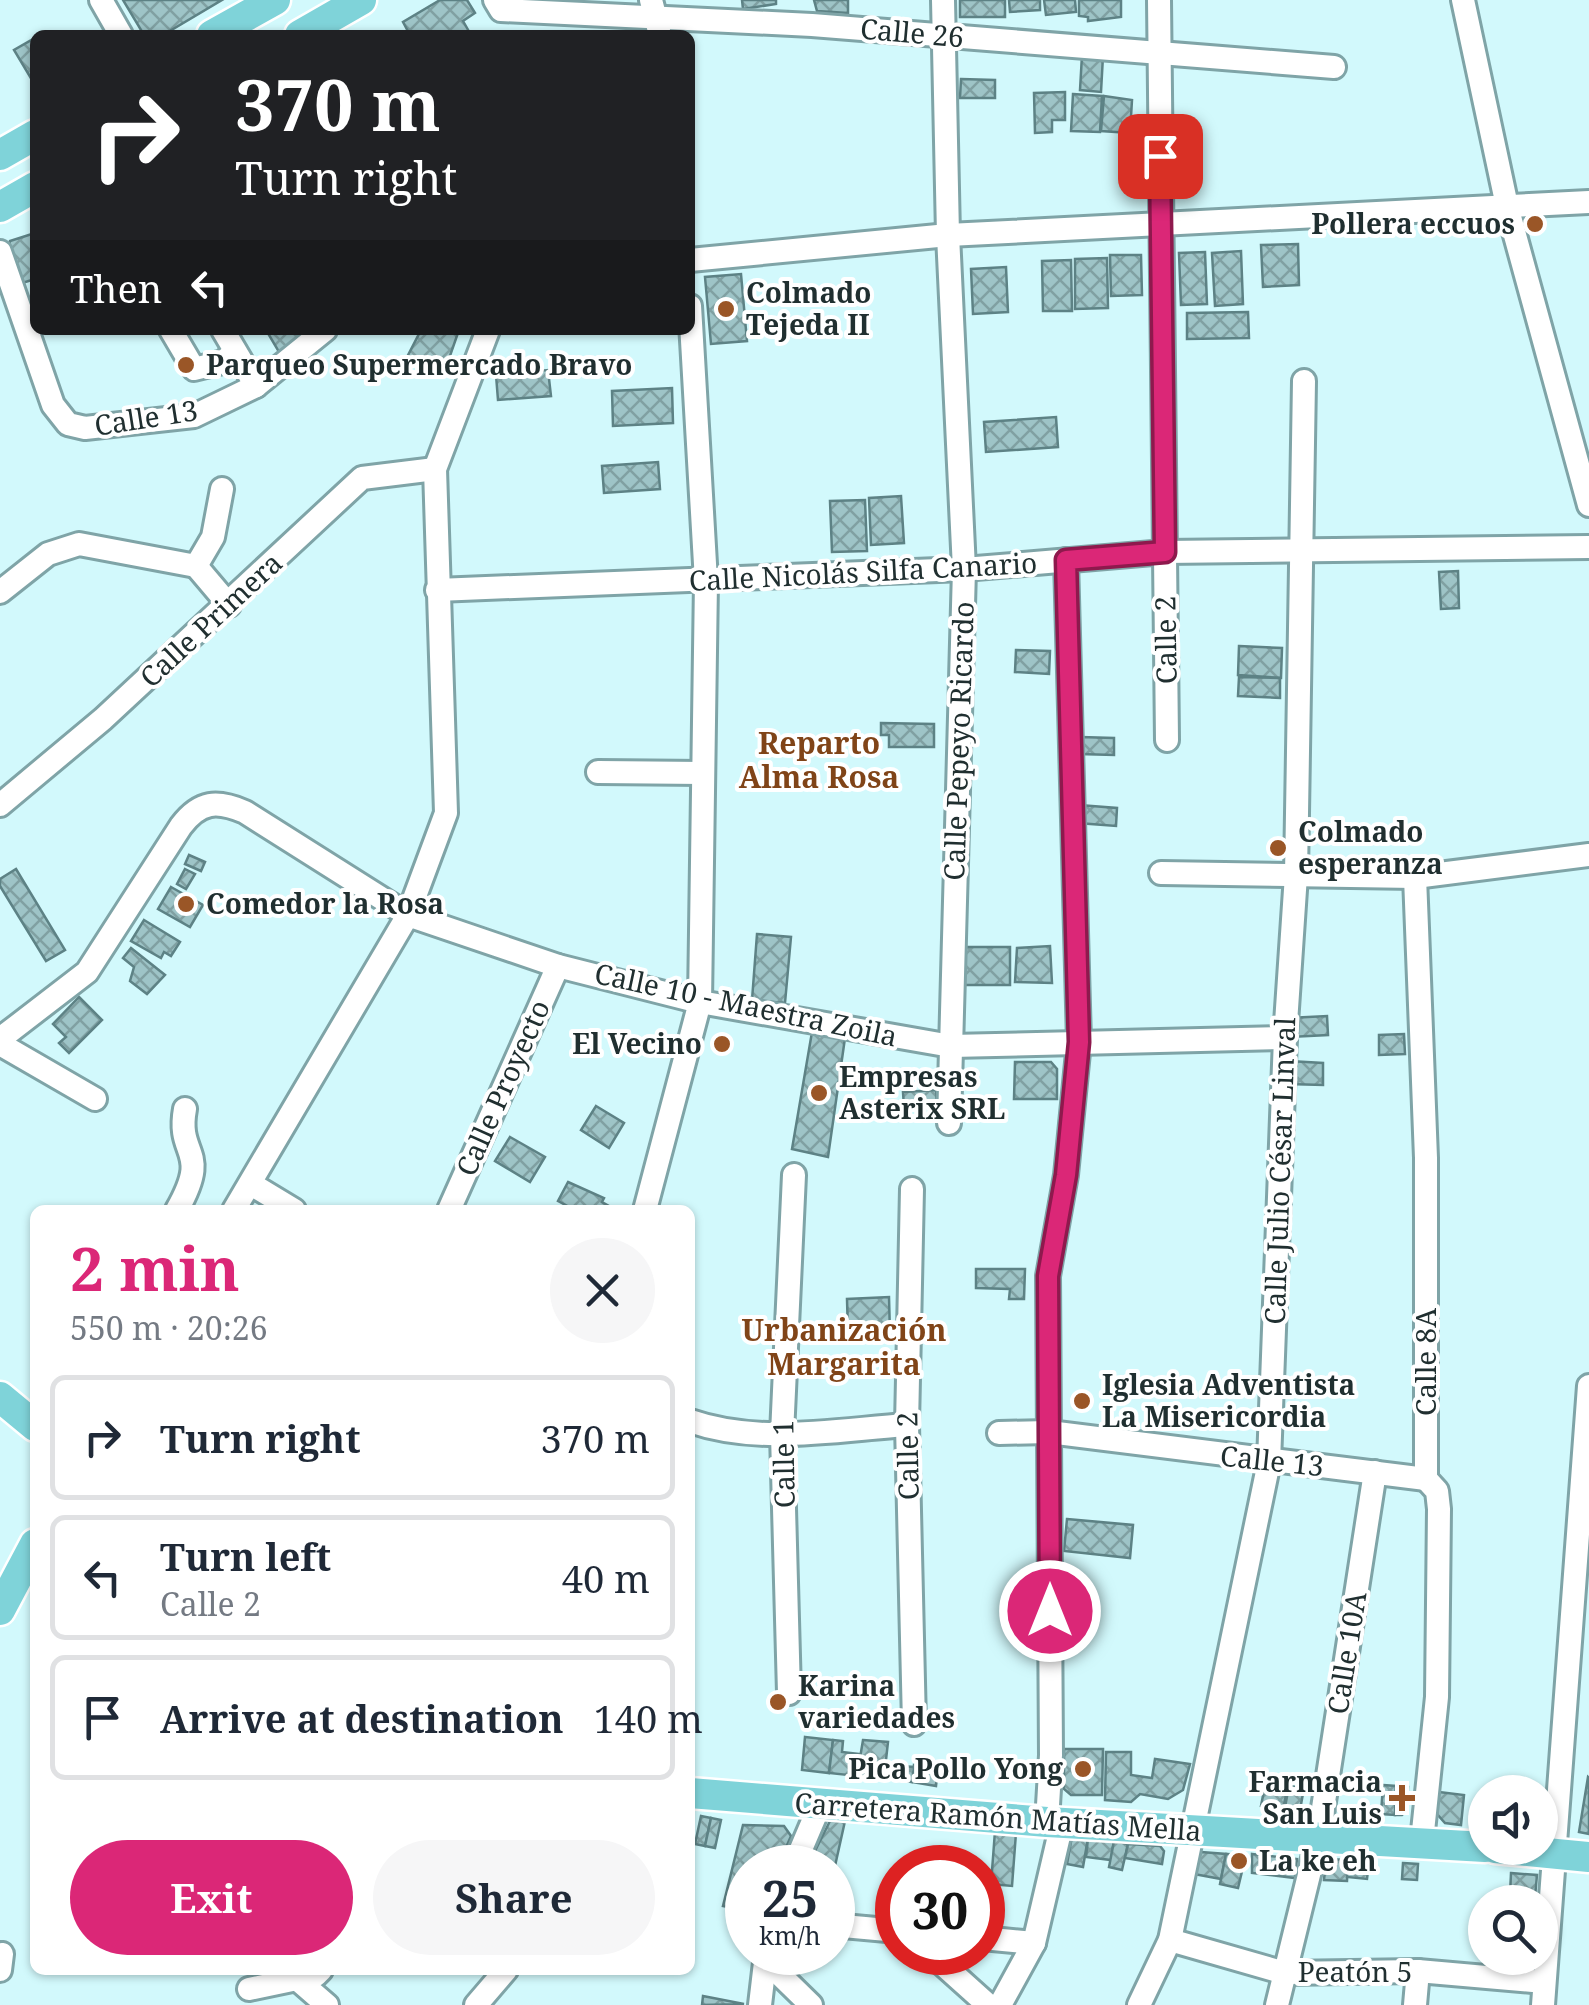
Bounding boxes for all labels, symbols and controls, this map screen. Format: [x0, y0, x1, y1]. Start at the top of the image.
street label: Calle 26 [859, 9, 965, 55]
text: 370 m [235, 56, 441, 152]
icon: right [70, 70, 200, 200]
pin [1118, 114, 1203, 199]
icon: arrive [1133, 129, 1188, 184]
text: Turn right [235, 147, 457, 208]
place label: Pollera eccuos [1311, 204, 1515, 242]
marker: Pollera eccuos [1524, 213, 1546, 235]
icon: left [182, 260, 237, 315]
text: Then [70, 262, 162, 314]
place label: Colmado Tejeda II [746, 273, 872, 343]
marker: Colmado Tejeda II [715, 298, 737, 320]
place label: Parqueo Supermercado Bravo [206, 345, 633, 383]
marker: Parqueo Supermercado Bravo [175, 354, 197, 376]
street label: Calle 13 [92, 390, 200, 444]
street label: Calle Primera [131, 543, 290, 695]
street label: Calle Nicolás Silfa Canario [688, 543, 1038, 599]
street label: Calle 2 [1145, 596, 1185, 684]
street label: Calle Pepeyo Ricardo [934, 601, 982, 881]
district label: Reparto Alma Rosa [739, 722, 899, 797]
place label: Colmado esperanza [1298, 812, 1443, 882]
marker: Colmado esperanza [1267, 837, 1289, 859]
place label: Comedor la Rosa [206, 884, 444, 922]
marker: Comedor la Rosa [175, 893, 197, 915]
street label: Calle 10 - Maestra Zoila [591, 953, 901, 1055]
street label: Calle Proyecto [446, 994, 558, 1182]
street label: Calle Julio César Linval [1255, 1016, 1303, 1325]
place label: El Vecino [572, 1024, 702, 1062]
marker: El Vecino [711, 1033, 733, 1055]
place label: Empresas Asterix SRL [839, 1057, 1005, 1127]
marker: Empresas Asterix SRL [808, 1082, 830, 1104]
text: 2 min [70, 1227, 240, 1309]
button: close [550, 1238, 655, 1343]
text: 550 m · 20:26 [70, 1306, 268, 1349]
street label: Calle 8A [1406, 1308, 1444, 1416]
district label: Urbanización Margarita [742, 1309, 946, 1384]
place label: Iglesia Adventista La Misericordia [1102, 1365, 1355, 1435]
marker: Iglesia Adventista La Misericordia [1071, 1390, 1093, 1412]
icon: right [75, 1410, 130, 1465]
text: Turn right [160, 1412, 361, 1464]
text: 370 m [540, 1412, 650, 1464]
street label: Calle 2 [887, 1412, 927, 1500]
street label: Calle 1 [763, 1420, 803, 1508]
street label: Calle 13 [1218, 1436, 1326, 1484]
text: Turn left [160, 1530, 331, 1582]
icon: left [75, 1550, 130, 1605]
text: 40 m [562, 1552, 650, 1604]
position arrow [998, 1559, 1102, 1663]
text: Calle 2 [160, 1582, 261, 1625]
street label: Calle 10A [1318, 1589, 1374, 1717]
place label: Karina variedades [798, 1666, 955, 1736]
icon: arrive [75, 1690, 130, 1745]
marker: Karina variedades [767, 1691, 789, 1713]
text: Arrive at destination [160, 1692, 564, 1744]
text: 140 m [594, 1692, 703, 1744]
place label: Pica Pollo Yong [848, 1749, 1063, 1787]
marker: Pica Pollo Yong [1072, 1758, 1094, 1780]
place label: Farmacia San Luis [1248, 1762, 1382, 1832]
map controls [1468, 1775, 1558, 1975]
button: sound [1468, 1775, 1558, 1865]
street label: Carretera Ramón Matías Mella [793, 1783, 1203, 1849]
marker: Farmacia San Luis [1391, 1787, 1413, 1809]
button: Exit [70, 1840, 353, 1955]
button: Share [373, 1840, 655, 1955]
place label: La ke eh [1259, 1841, 1377, 1879]
speed limit sign: 30 [875, 1845, 1005, 1975]
marker: La ke eh [1228, 1850, 1250, 1872]
text: 25 [762, 1864, 818, 1932]
button: search [1468, 1885, 1558, 1975]
text: km/h [759, 1918, 821, 1952]
street label: Peatón 5 [1298, 1952, 1412, 1990]

